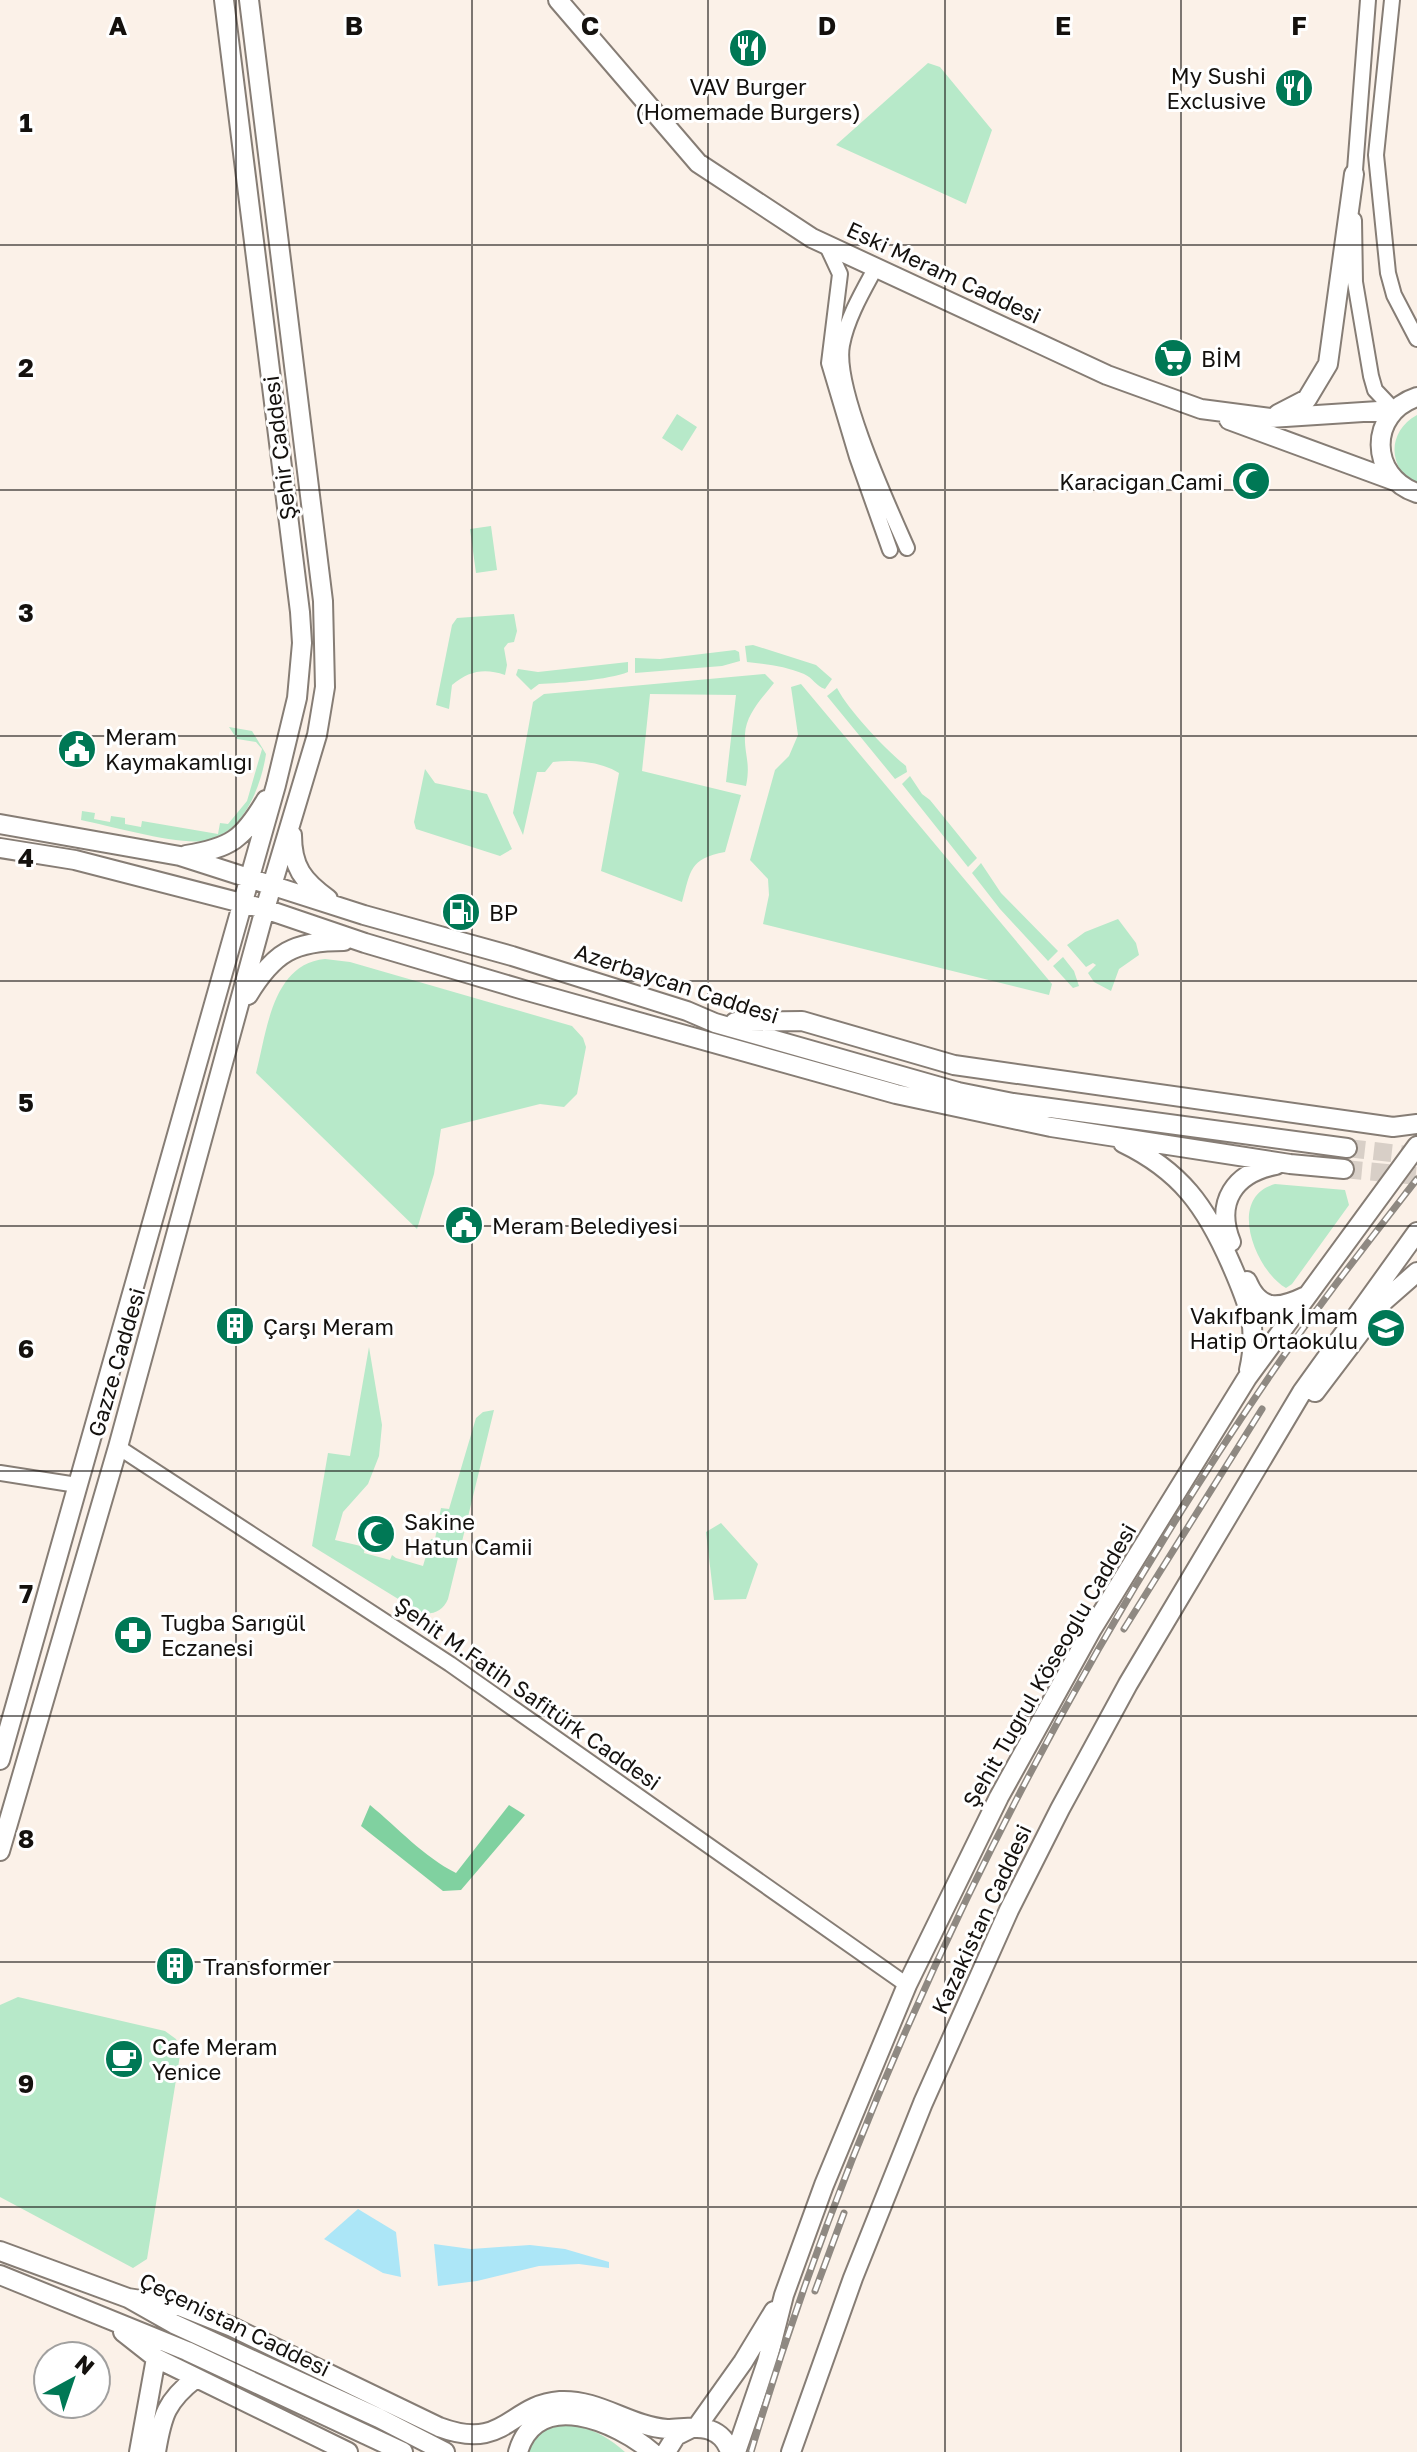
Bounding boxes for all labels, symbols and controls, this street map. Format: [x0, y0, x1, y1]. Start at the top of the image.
text: A [109, 10, 128, 41]
text: B [345, 10, 363, 41]
text: C [581, 10, 599, 41]
text: D [818, 10, 836, 41]
text: E [1055, 10, 1071, 41]
text: F [1291, 10, 1307, 41]
restaurant icon: VAV Burger (Homemade Burgers) [727, 27, 769, 69]
place label: My Sushi Exclusive [1166, 62, 1266, 114]
restaurant icon: My Sushi Exclusive [1273, 67, 1315, 109]
place label: VAV Burger (Homemade Burgers) [635, 73, 861, 125]
text: 1 [19, 107, 33, 138]
street label: Eski Meram Caddesi [843, 215, 1045, 329]
supermarket icon: BİM [1152, 337, 1194, 379]
place label: BİM [1201, 345, 1242, 372]
text: 2 [18, 352, 34, 383]
street label: Şehir Caddesi [257, 374, 301, 522]
mosque icon: Karaciğan Cami [1230, 460, 1272, 502]
place label: Karaciğan Cami [1059, 468, 1223, 495]
text: 3 [18, 597, 34, 628]
place label: Meram Kaymakamlığı [105, 723, 253, 775]
public building icon: Meram Kaymakamlığı [56, 728, 98, 770]
text: 4 [18, 842, 34, 873]
fuel station icon: BP [440, 891, 482, 933]
place label: BP [489, 899, 518, 926]
street label: Azerbaycan Caddesi [571, 937, 783, 1029]
text: 5 [18, 1087, 34, 1118]
public building icon: Meram Belediyesi [443, 1204, 485, 1246]
place label: Meram Belediyesi [492, 1212, 678, 1239]
street label: Gazze Caddesi [82, 1284, 150, 1440]
place label: Vakıfbank İmam Hatip Ortaokulu [1190, 1302, 1358, 1354]
building icon: Çarşı Meram [214, 1305, 256, 1347]
school or university icon: Vakıfbank İmam Hatip Ortaokulu [1365, 1307, 1407, 1349]
place label: Çarşı Meram [263, 1313, 394, 1340]
text: 6 [18, 1333, 34, 1364]
place label: Sakine Hatun Camii [404, 1508, 533, 1560]
mosque icon: Sakine Hatun Camii [355, 1513, 397, 1555]
street label: Şehit Tuğrul Köseoğlu Caddesi [957, 1518, 1141, 1812]
text: 7 [19, 1578, 33, 1609]
street label: Şehit M.Fatih Safitürk Caddesi [390, 1591, 666, 1795]
place label: Tuğba Sarıgül Eczanesi [161, 1609, 306, 1661]
pharmacy icon: Tuğba Sarıgül Eczanesi [112, 1614, 154, 1656]
street label: Kazakistan Caddesi [925, 1820, 1037, 2018]
text: 8 [18, 1823, 34, 1854]
building icon: Transformer [154, 1945, 196, 1987]
place label: Transformer [203, 1953, 331, 1980]
place label: Cafe Meram Yenice [152, 2033, 277, 2085]
cafe icon: Cafe Meram Yenice [103, 2038, 145, 2080]
text: 9 [18, 2068, 34, 2099]
street label: Çeçenistan Caddesi [135, 2266, 335, 2382]
north arrow [32, 2340, 112, 2420]
text: N [70, 2349, 100, 2380]

